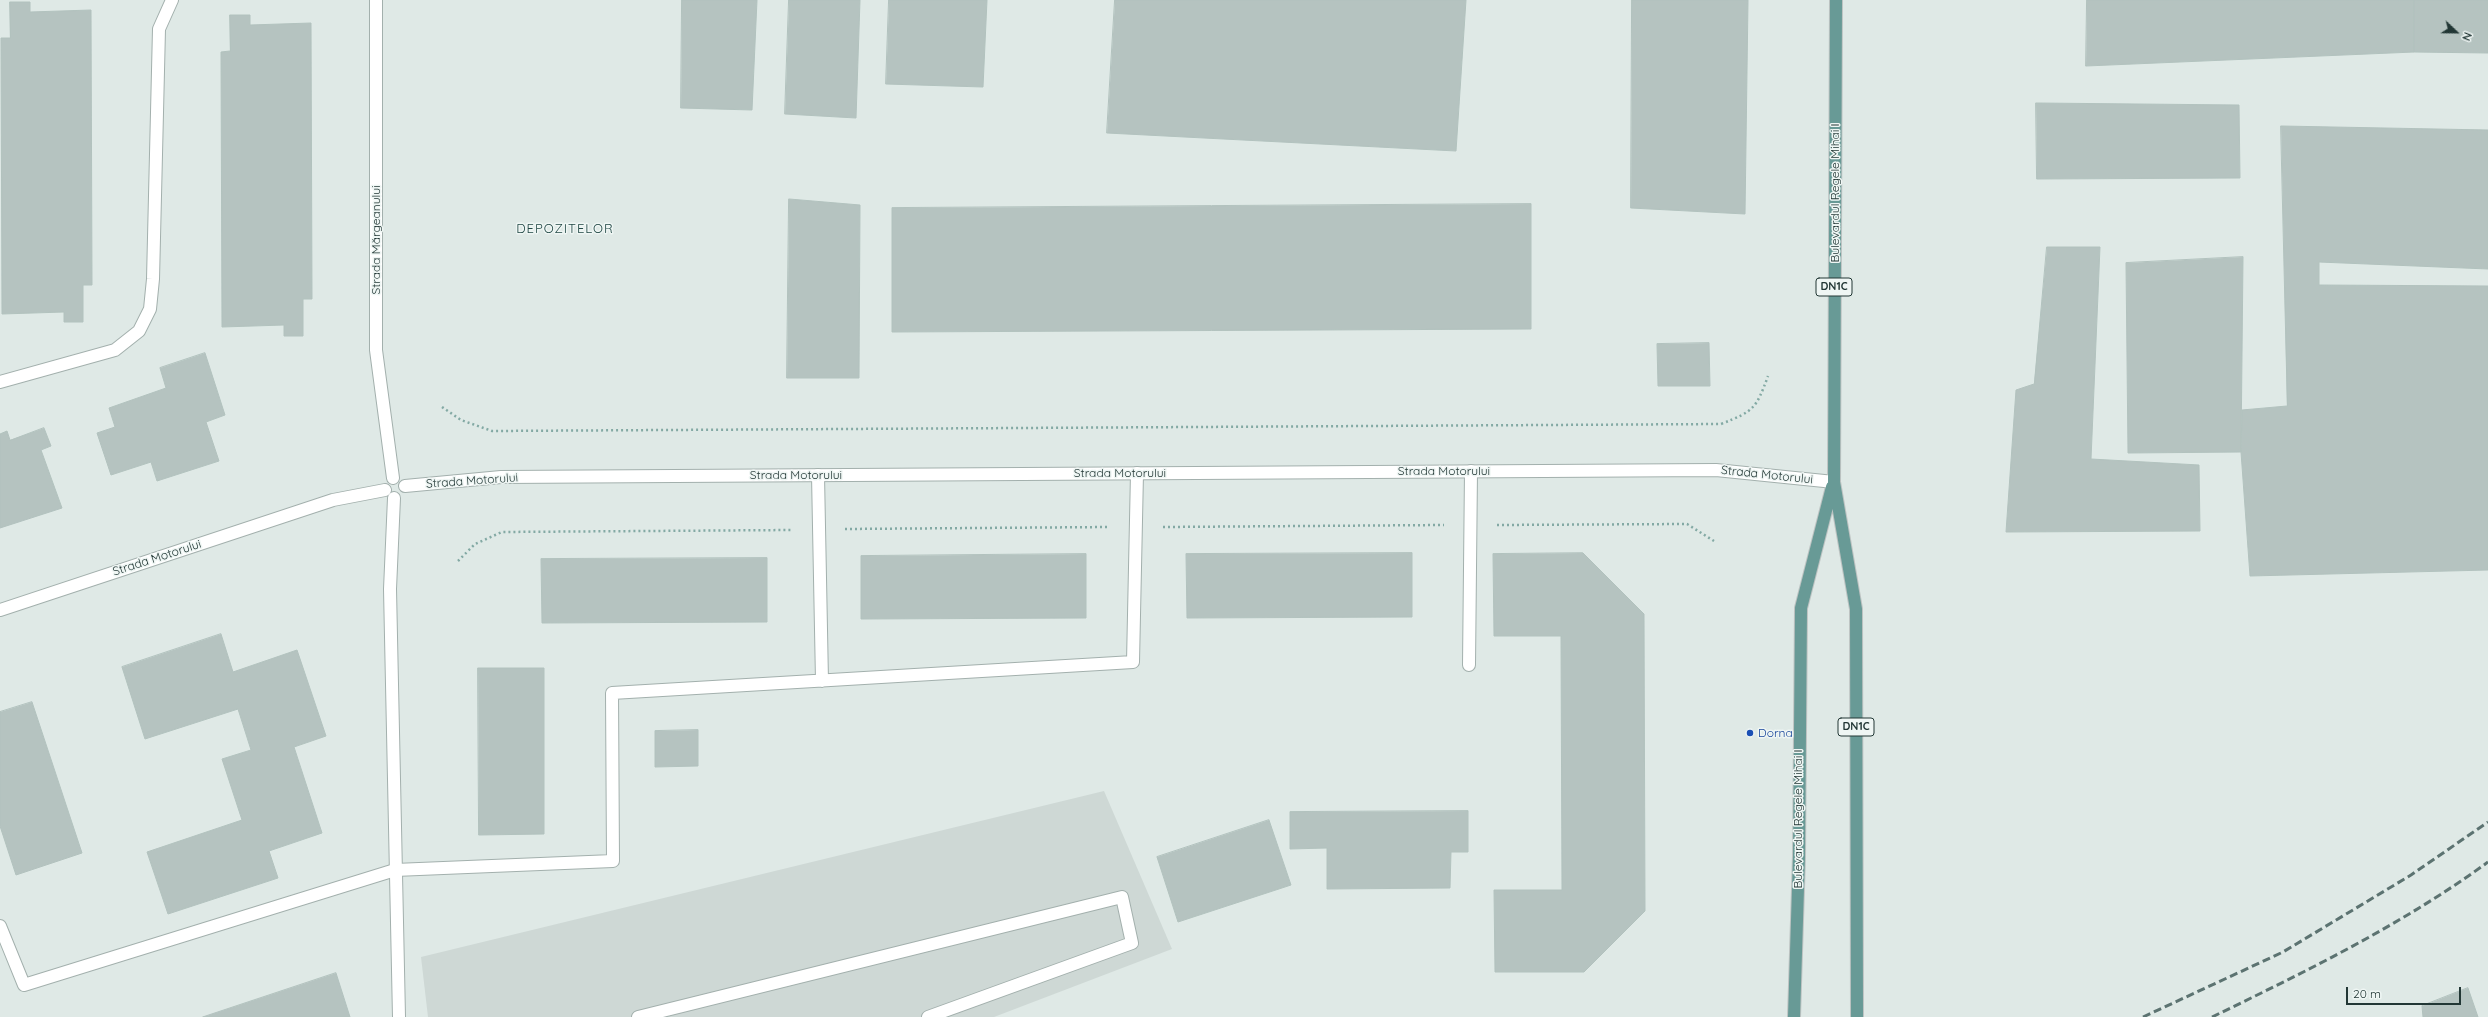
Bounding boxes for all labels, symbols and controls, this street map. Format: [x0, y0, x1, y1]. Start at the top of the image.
north arrow [2436, 12, 2476, 52]
text: N [2459, 30, 2475, 43]
street label: Bulevardul Regele Mihai I [1828, 123, 1842, 263]
street label: Strada Mărgeanului [369, 185, 383, 295]
district label: DEPOZITELOR [516, 221, 614, 237]
road number: DN1C [1816, 278, 1852, 296]
street label: Strada Motorului [1720, 463, 1814, 487]
street label: Strada Motorului [1398, 464, 1490, 478]
street label: Strada Motorului [1074, 466, 1166, 480]
street label: Strada Motorului [750, 468, 842, 482]
street label: Strada Motorului [425, 471, 519, 491]
street label: Strada Motorului [111, 537, 203, 579]
road number: DN1C [1838, 718, 1874, 736]
place label: Dorna [1758, 726, 1793, 740]
marker: Dorna [1745, 728, 1755, 738]
street label: Bulevardul Regele Mihai I [1791, 749, 1805, 889]
scale bar [2348, 979, 2463, 1005]
text: 20 m [2353, 986, 2381, 1001]

